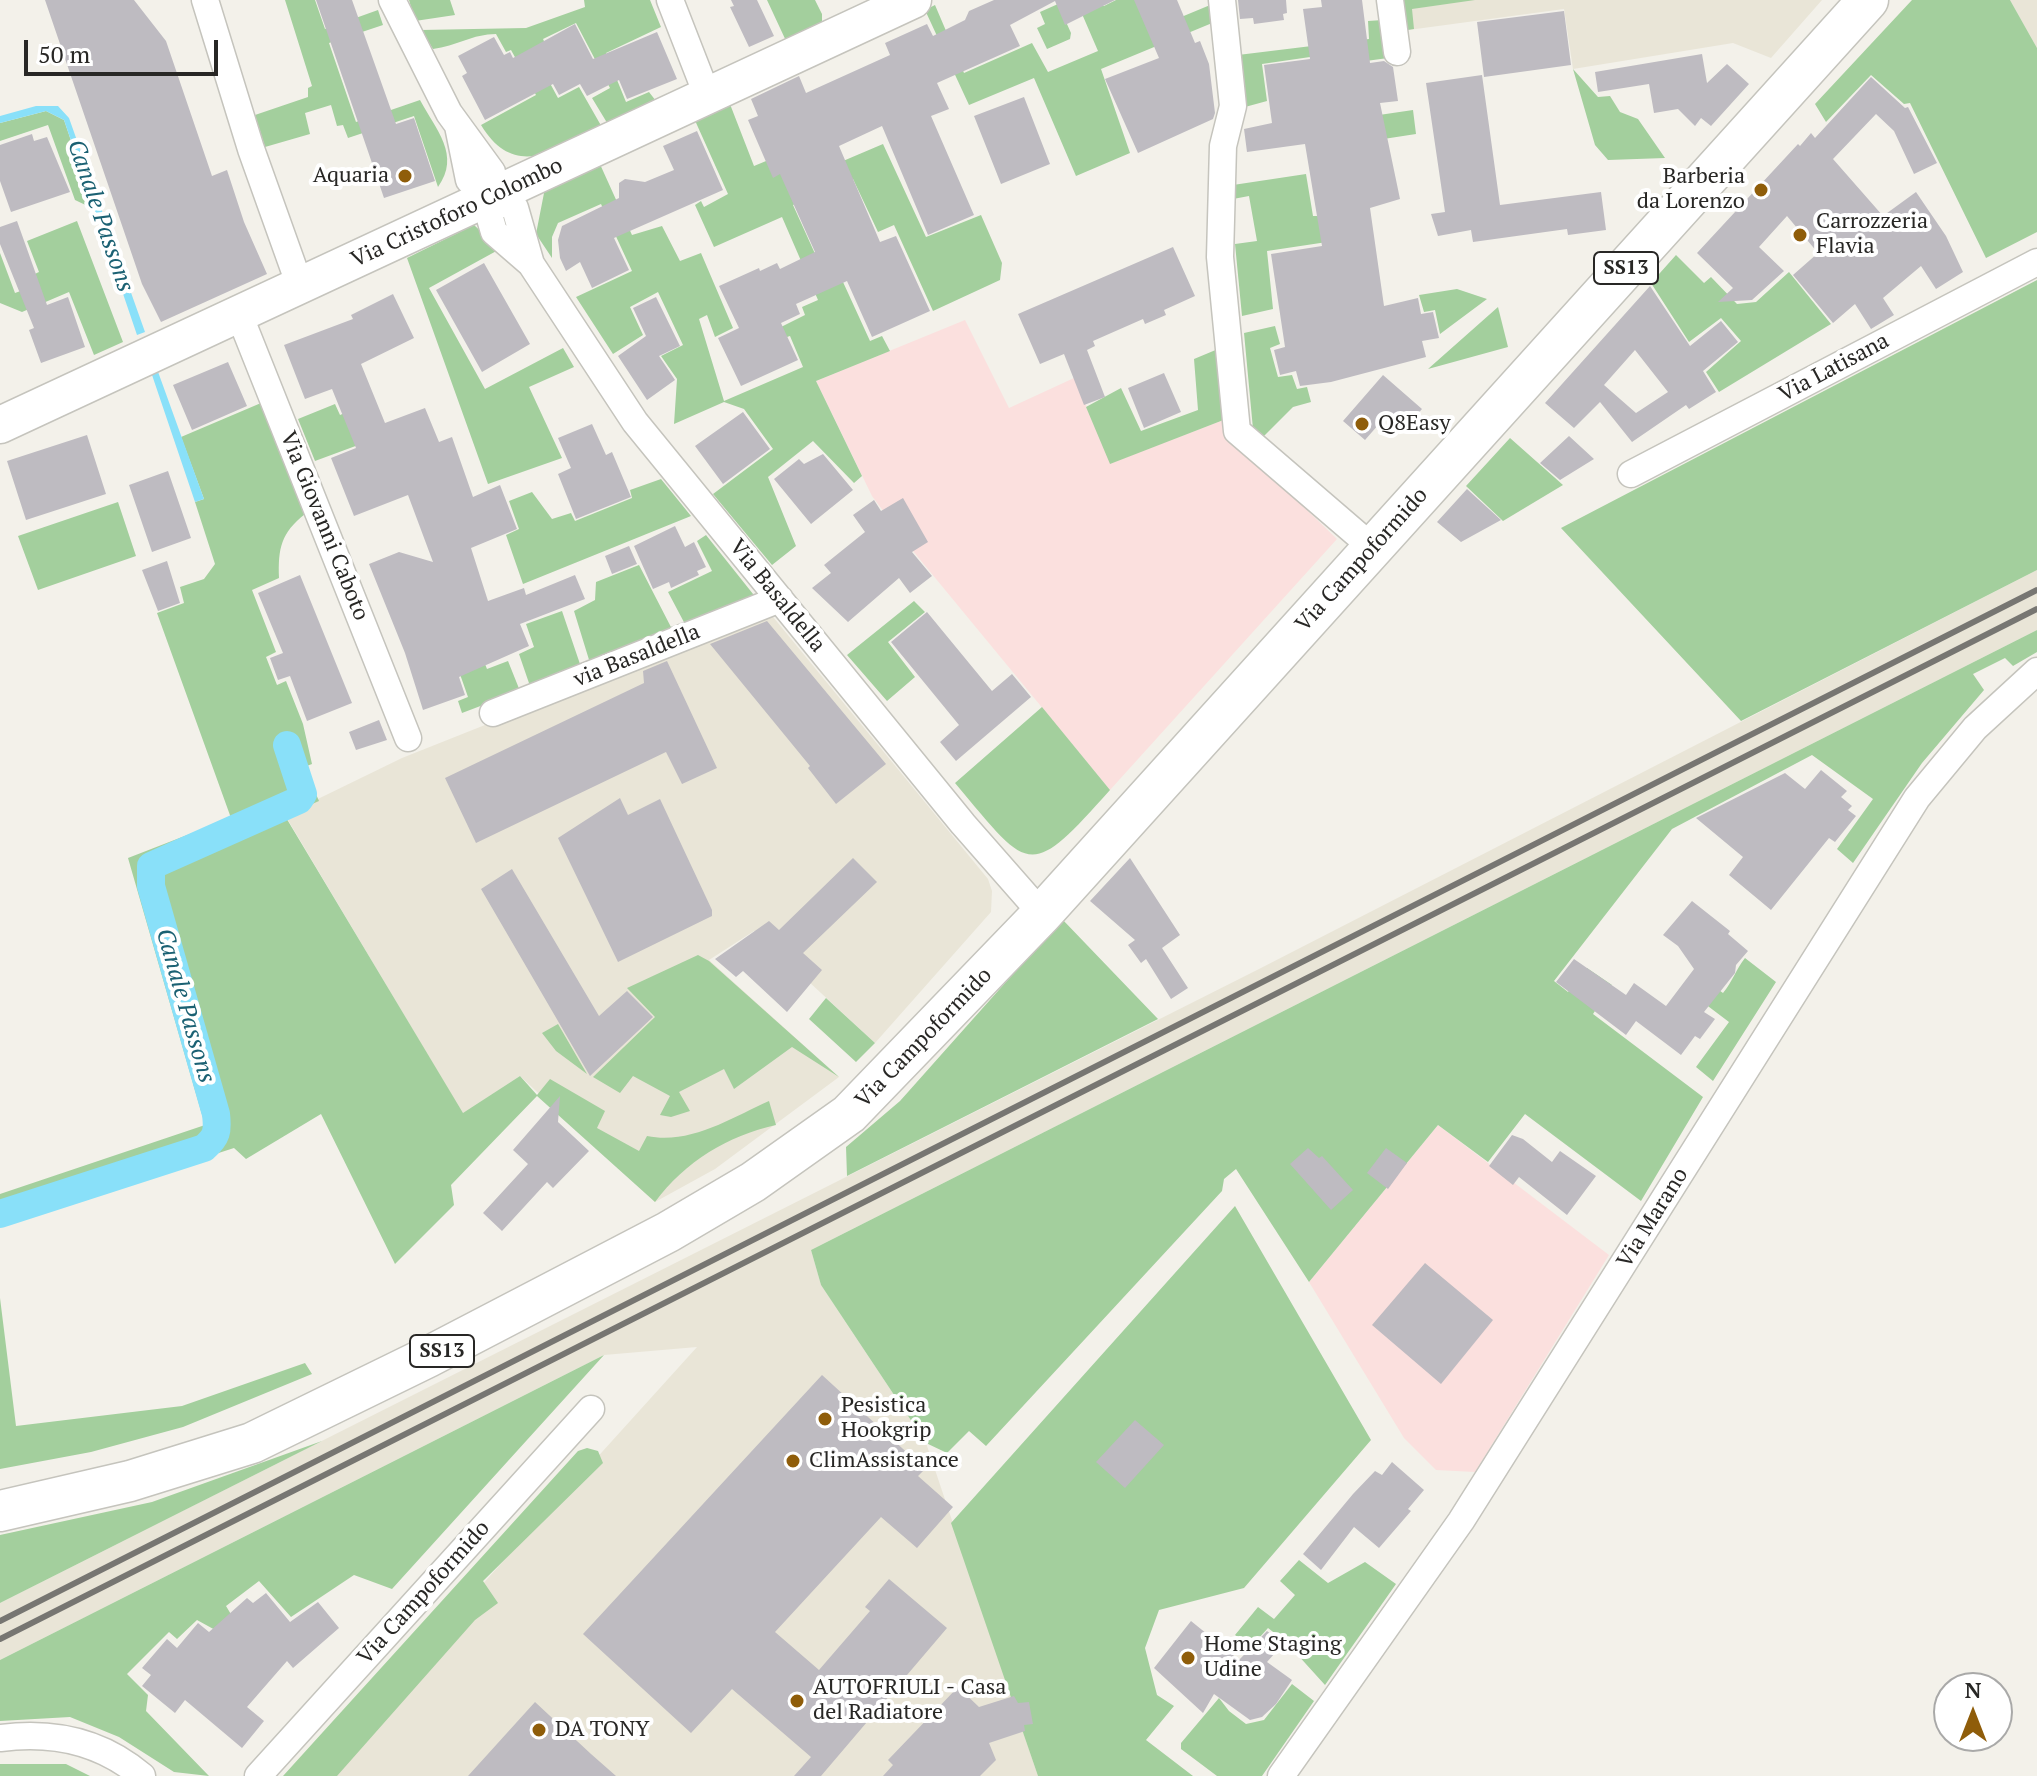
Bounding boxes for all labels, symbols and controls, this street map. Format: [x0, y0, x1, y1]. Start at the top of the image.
scale bar [28, 24, 222, 74]
text: 50 m [38, 38, 90, 70]
water label: Canale Passons [60, 136, 140, 296]
street label: Via Cristoforo Colombo [347, 152, 567, 274]
place label: Aquaria [313, 163, 389, 189]
place label: Barberia da Lorenzo [1637, 164, 1745, 216]
marker: Aquaria [396, 167, 414, 185]
marker: Barberia da Lorenzo [1752, 181, 1770, 199]
place label: Carrozzeria Flavia [1816, 209, 1928, 260]
marker: Carrozzeria Flavia [1791, 226, 1809, 244]
road number: SS13 [1594, 252, 1658, 284]
street label: Via Latisana [1774, 328, 1894, 408]
place label: Q8Easy [1378, 411, 1451, 437]
marker: Q8Easy [1353, 415, 1371, 433]
street label: Via Giovanni Caboto [274, 428, 374, 624]
street label: Via Campoformido [1290, 483, 1434, 637]
street label: Via Basaldella [723, 534, 831, 658]
street label: via Basaldella [570, 619, 704, 693]
water label: Canale Passons [149, 925, 221, 1087]
street label: Via Campoformido [850, 962, 998, 1114]
street label: Via Marano [1612, 1163, 1694, 1273]
road number: SS13 [410, 1335, 474, 1367]
place label: Pesistica Hookgrip [841, 1393, 932, 1444]
marker: Pesistica Hookgrip [816, 1410, 834, 1428]
place label: ClimAssistance [809, 1448, 959, 1474]
marker: ClimAssistance [784, 1452, 802, 1470]
street label: Via Campoformido [352, 1516, 496, 1670]
place label: Home Staging Udine [1204, 1632, 1341, 1684]
marker: Home Staging Udine [1179, 1649, 1197, 1667]
north arrow [1933, 1672, 2013, 1752]
place label: AUTOFRIULI - Casa del Radiatore [813, 1675, 1006, 1726]
text: N [1965, 1675, 1981, 1704]
marker: AUTOFRIULI - Casa del Radiatore [788, 1692, 806, 1710]
place label: DA TONY [555, 1717, 649, 1743]
marker: DA TONY [530, 1721, 548, 1739]

